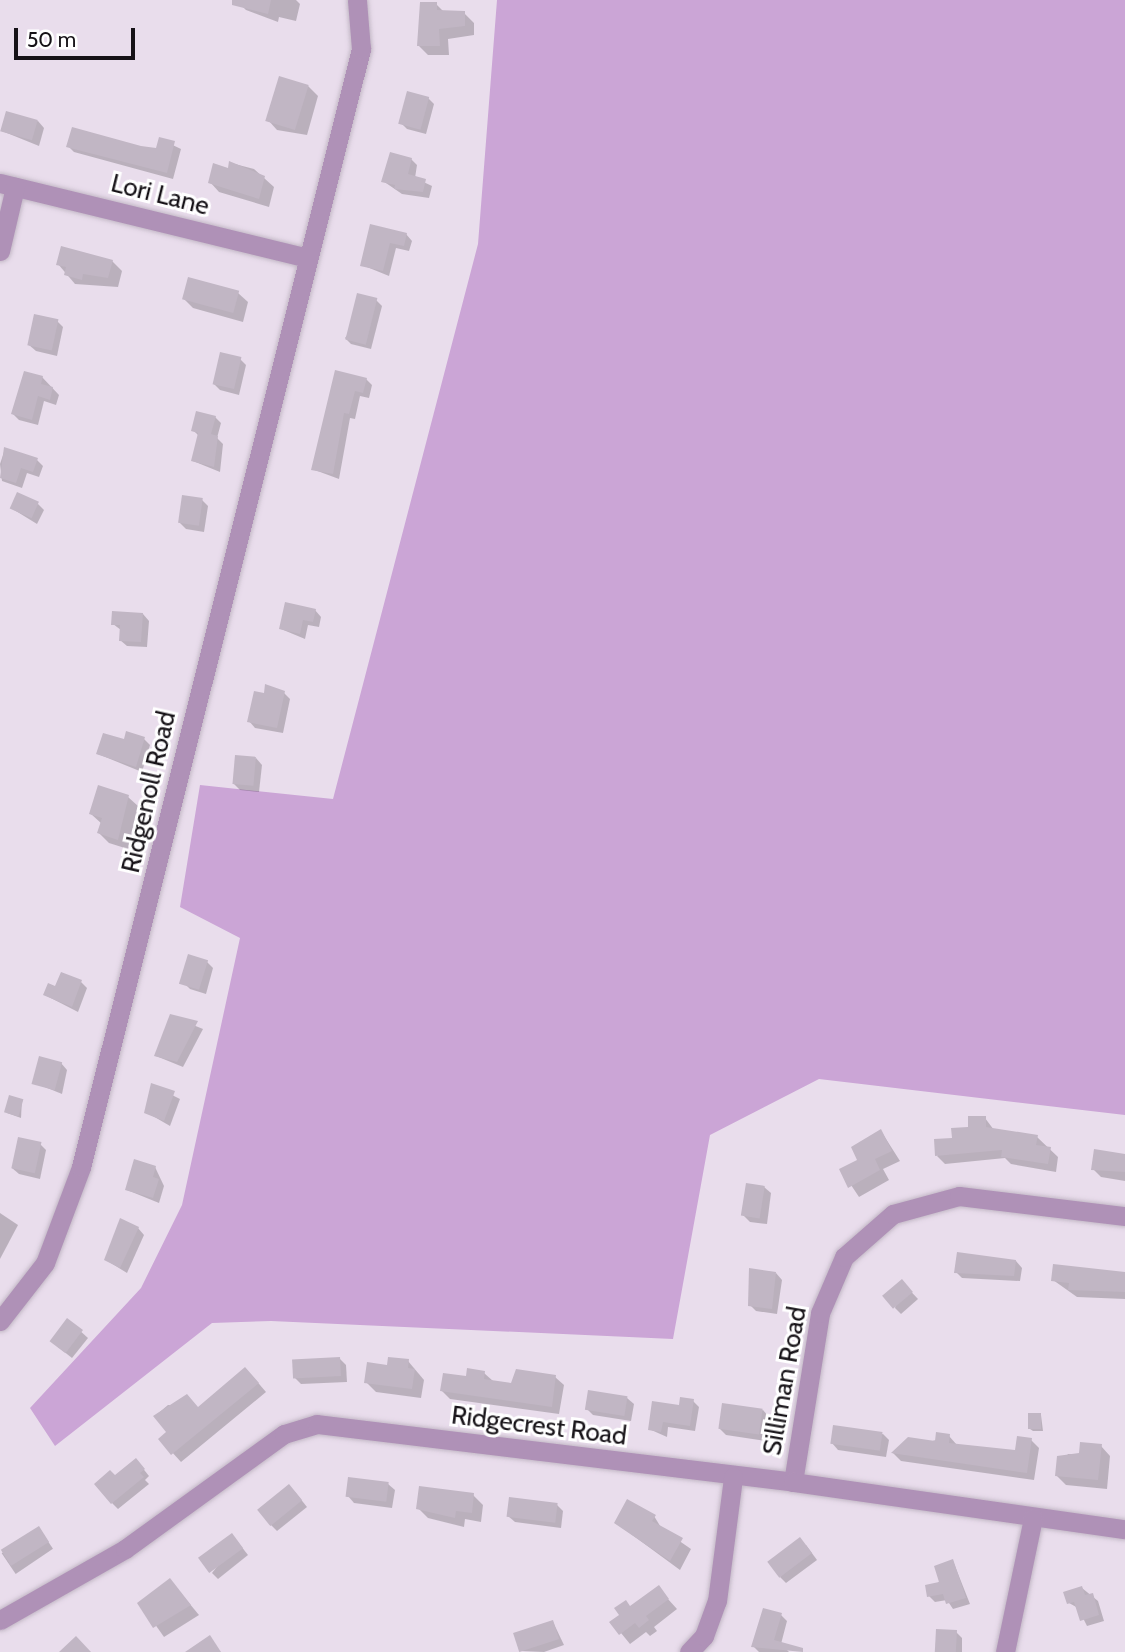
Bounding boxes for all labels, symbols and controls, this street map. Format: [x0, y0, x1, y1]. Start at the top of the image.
scale bar [18, 14, 138, 58]
text: 50 m [27, 27, 76, 52]
street label: Lori Lane [108, 168, 212, 222]
street label: Ridgenoll Road [115, 708, 183, 876]
street label: Silliman Road [757, 1304, 813, 1458]
street label: Ridgecrest Road [450, 1400, 628, 1452]

